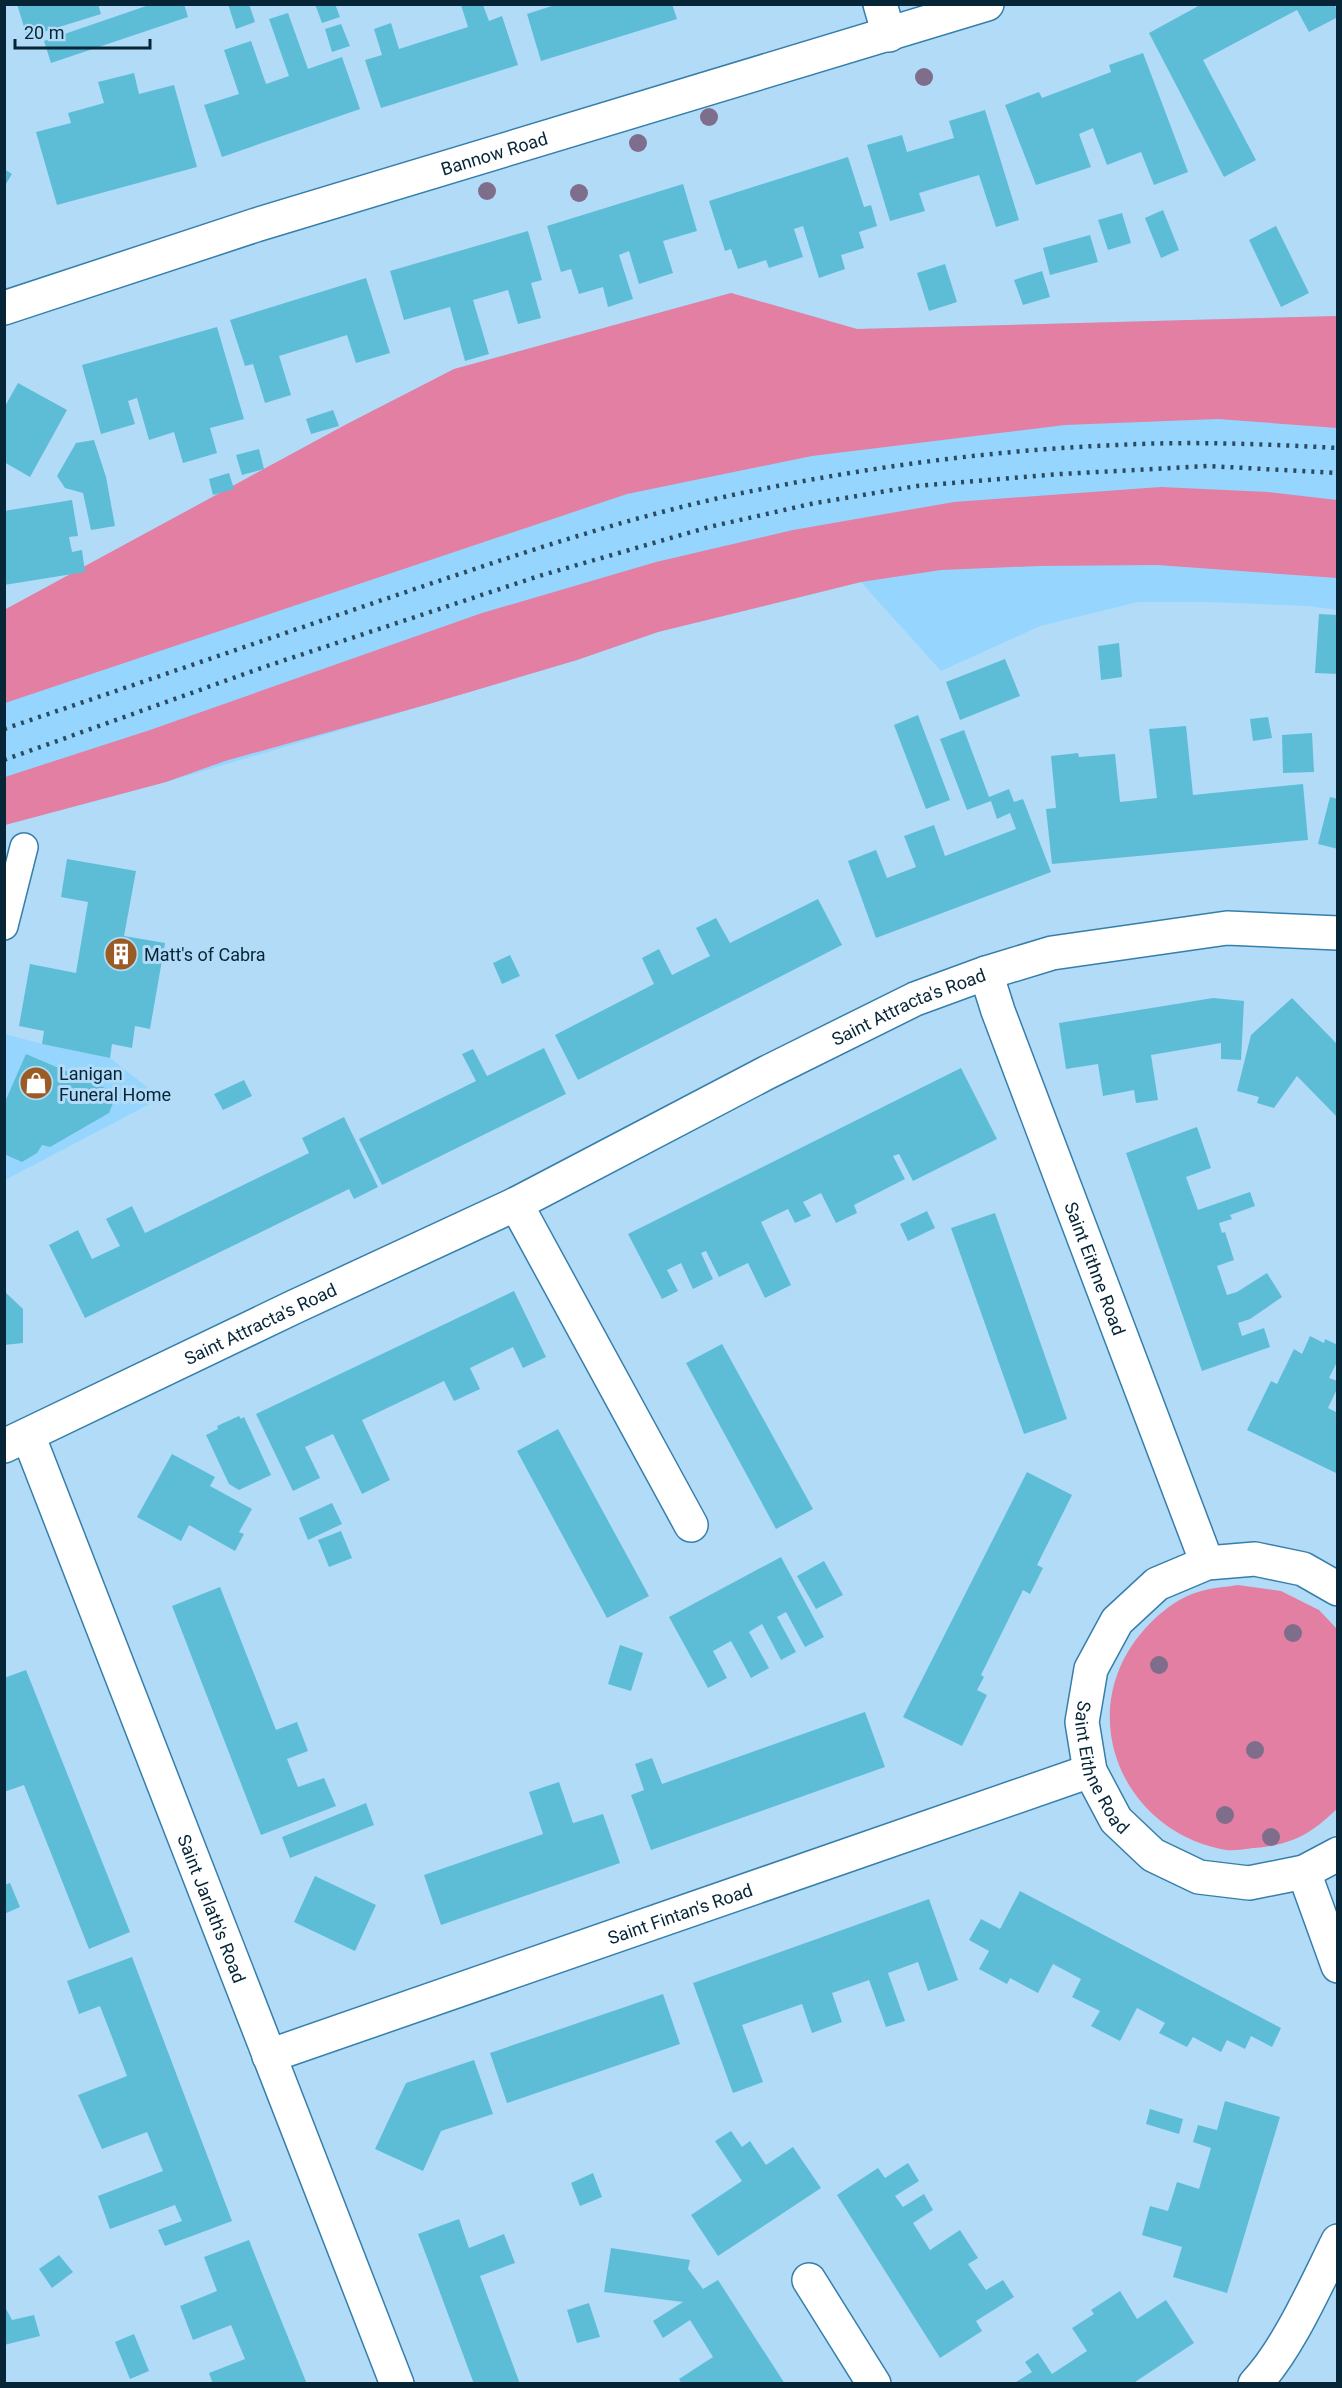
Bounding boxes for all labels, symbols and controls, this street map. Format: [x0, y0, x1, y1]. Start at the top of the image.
scale bar [15, 12, 150, 50]
text: 20 m [24, 22, 64, 43]
street label: Bannow Road [438, 127, 550, 179]
building icon: Matt's of Cabra [103, 936, 139, 972]
place label: Matt's of Cabra [144, 944, 266, 965]
street label: Saint Attracta's Road [828, 964, 988, 1049]
place label: Lanigan Funeral Home [59, 1063, 171, 1105]
shop icon: Lanigan Funeral Home [18, 1065, 54, 1101]
street label: Saint Eithne Road [1061, 1199, 1130, 1338]
street label: Saint Attracta's Road [181, 1278, 340, 1369]
street label: Saint Eithne Road [1072, 1700, 1134, 1838]
street label: Saint Jarlath's Road [174, 1831, 250, 1986]
street label: Saint Fintan's Road [605, 1879, 755, 1948]

